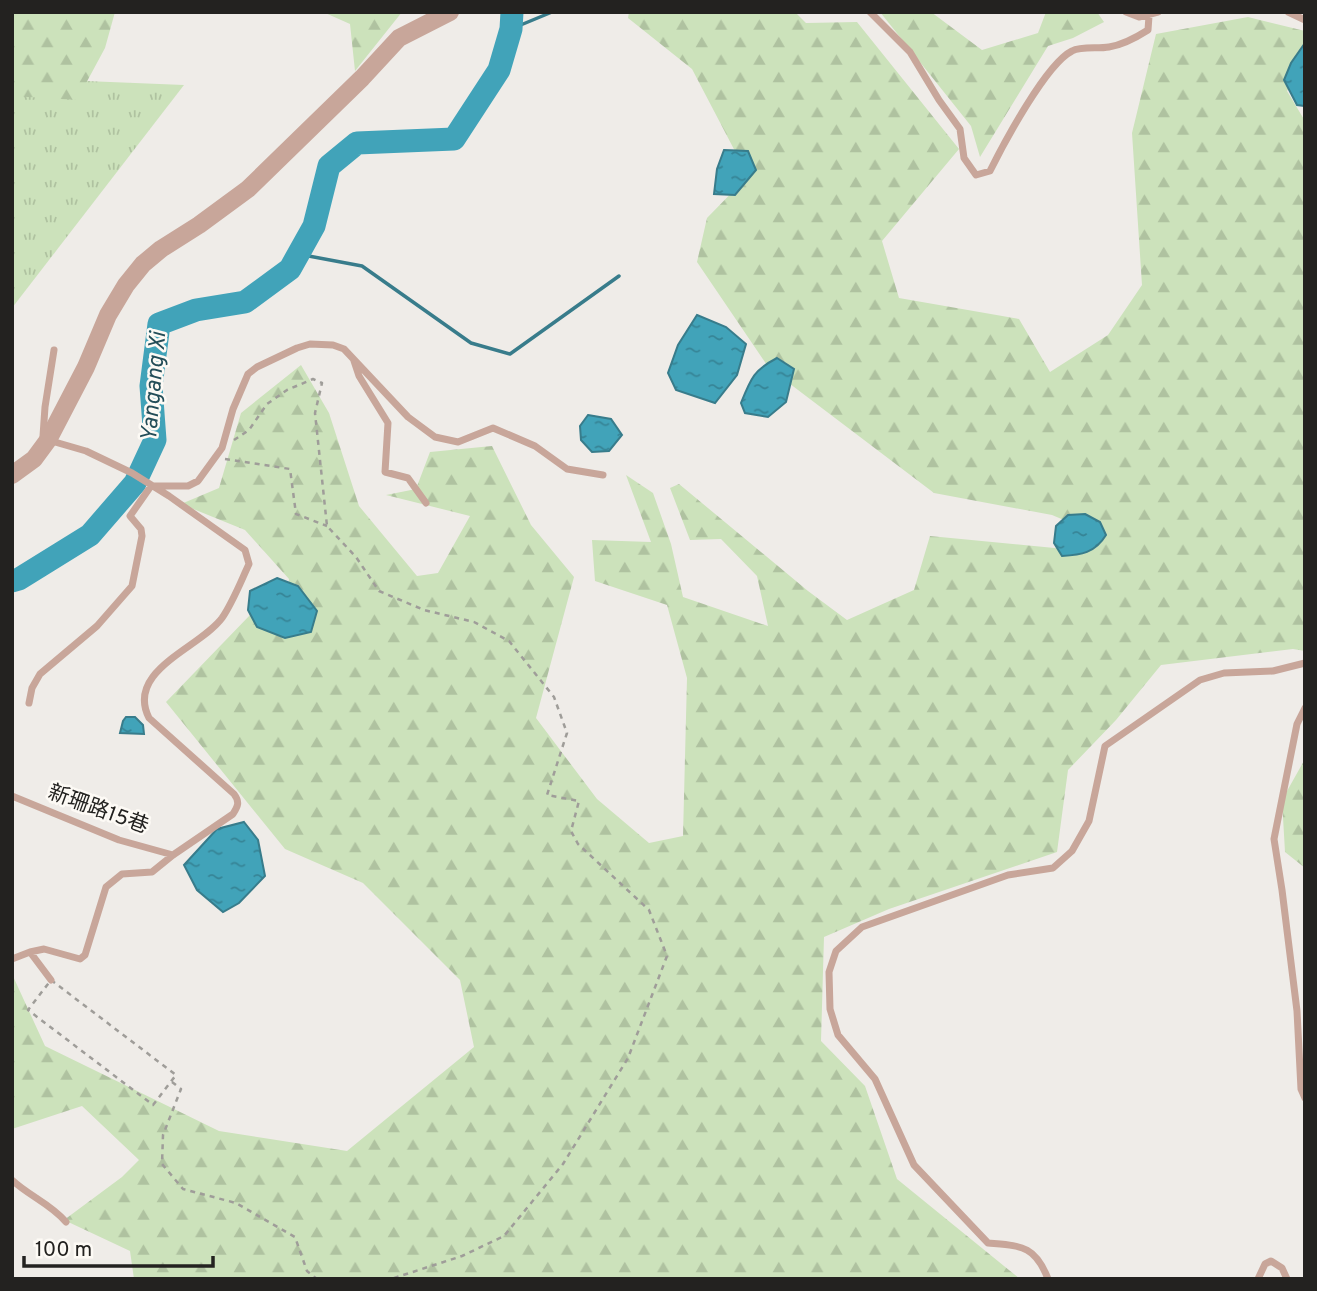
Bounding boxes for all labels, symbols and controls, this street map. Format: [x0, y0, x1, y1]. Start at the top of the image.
water label: Yangang Xi [136, 330, 174, 443]
street label: 新珊路15巷 [44, 779, 152, 841]
scale bar [24, 1224, 214, 1268]
text: 100 m [35, 1237, 92, 1264]

